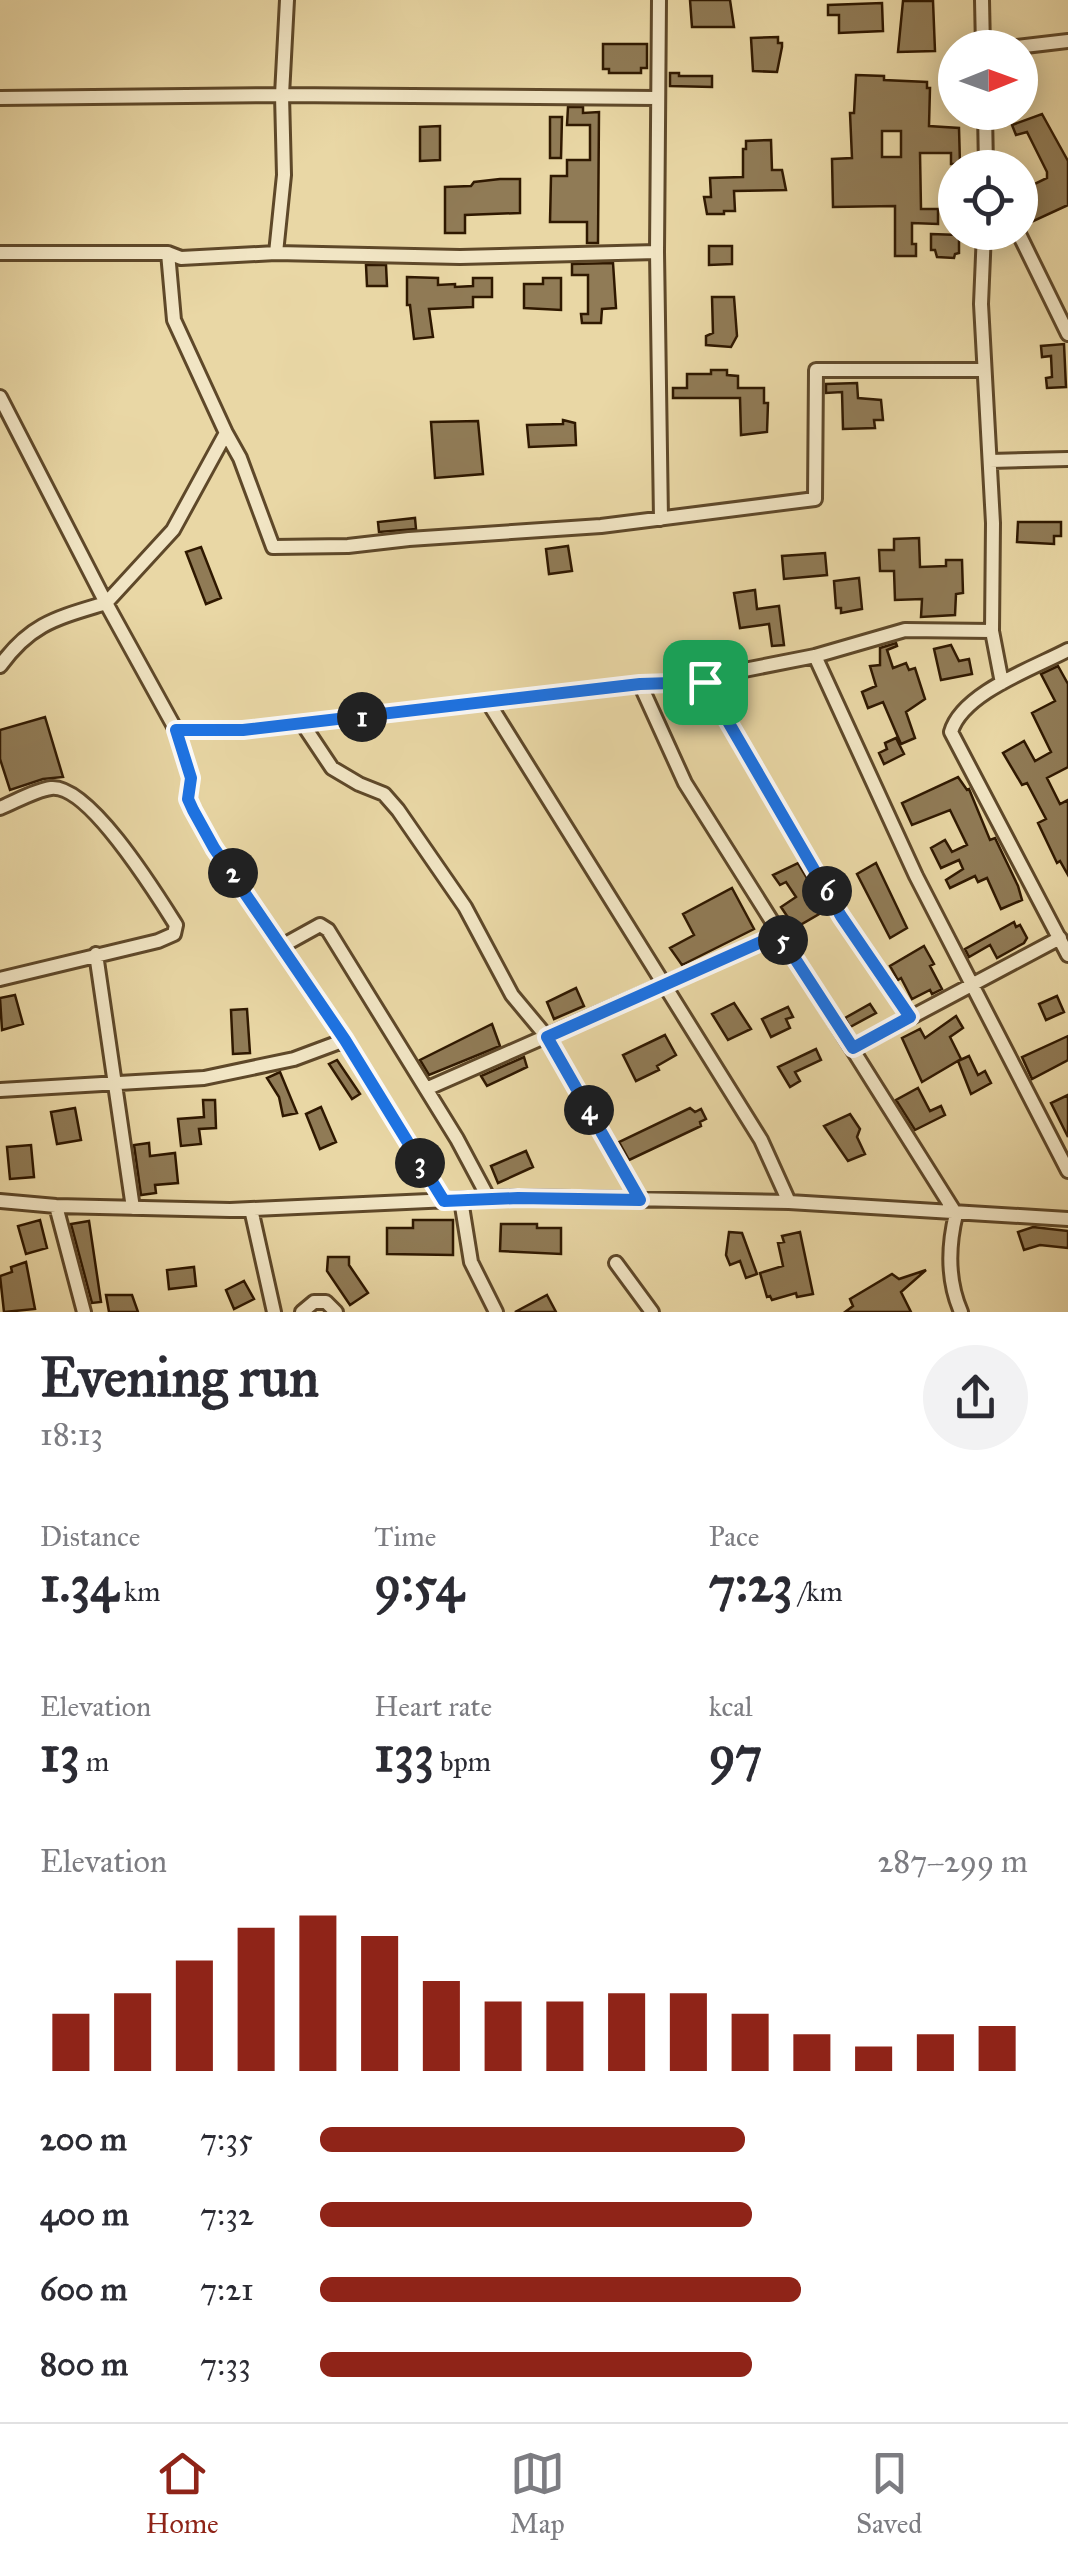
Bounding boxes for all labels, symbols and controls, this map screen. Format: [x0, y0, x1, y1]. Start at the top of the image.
north arrow [938, 30, 1038, 130]
map controls [938, 30, 1038, 250]
button: locate [938, 150, 1038, 250]
pin [663, 640, 748, 725]
icon: arrive [678, 655, 733, 710]
pin: 1 [337, 692, 387, 742]
text: 1 [356, 699, 368, 734]
pin: 2 [208, 848, 258, 898]
text: 2 [226, 855, 240, 890]
pin: 6 [802, 866, 852, 916]
text: 6 [820, 873, 834, 908]
pin: 5 [758, 915, 808, 965]
text: 5 [776, 922, 790, 957]
pin: 4 [564, 1085, 614, 1135]
text: 4 [581, 1092, 597, 1127]
pin: 3 [395, 1138, 445, 1188]
text: 3 [414, 1145, 426, 1180]
text: Evening run [40, 1344, 319, 1411]
button: share [923, 1345, 1028, 1450]
text: 18:13 [40, 1415, 103, 1454]
text: Distance [40, 1519, 140, 1554]
text: Time [374, 1519, 436, 1554]
text: Pace [709, 1519, 759, 1554]
text: 1.34 [40, 1554, 118, 1615]
text: 9:54 [374, 1554, 464, 1615]
text: 7:23 [709, 1554, 793, 1615]
text: km [118, 1574, 161, 1609]
text: /km [793, 1574, 843, 1609]
text: Elevation [40, 1689, 151, 1724]
text: Heart rate [374, 1689, 492, 1724]
text: kcal [709, 1689, 753, 1724]
text: 13 [40, 1724, 80, 1785]
text: 133 [374, 1724, 434, 1785]
text: 97 [709, 1724, 762, 1785]
text: m [80, 1744, 109, 1779]
text: bpm [434, 1744, 491, 1779]
text: Elevation [40, 1842, 167, 1881]
text: 287–299 m [877, 1842, 1028, 1881]
text: 200 m [40, 2120, 127, 2159]
text: 7:35 [200, 2120, 253, 2159]
text: 400 m [40, 2195, 129, 2234]
text: 7:32 [200, 2195, 254, 2234]
text: 600 m [40, 2270, 127, 2309]
text: 7:21 [200, 2270, 254, 2309]
text: 800 m [40, 2345, 128, 2384]
text: 7:33 [200, 2345, 251, 2384]
tab: Home [146, 2446, 219, 2541]
tab: Map [510, 2446, 565, 2541]
tab: Saved [856, 2446, 922, 2541]

